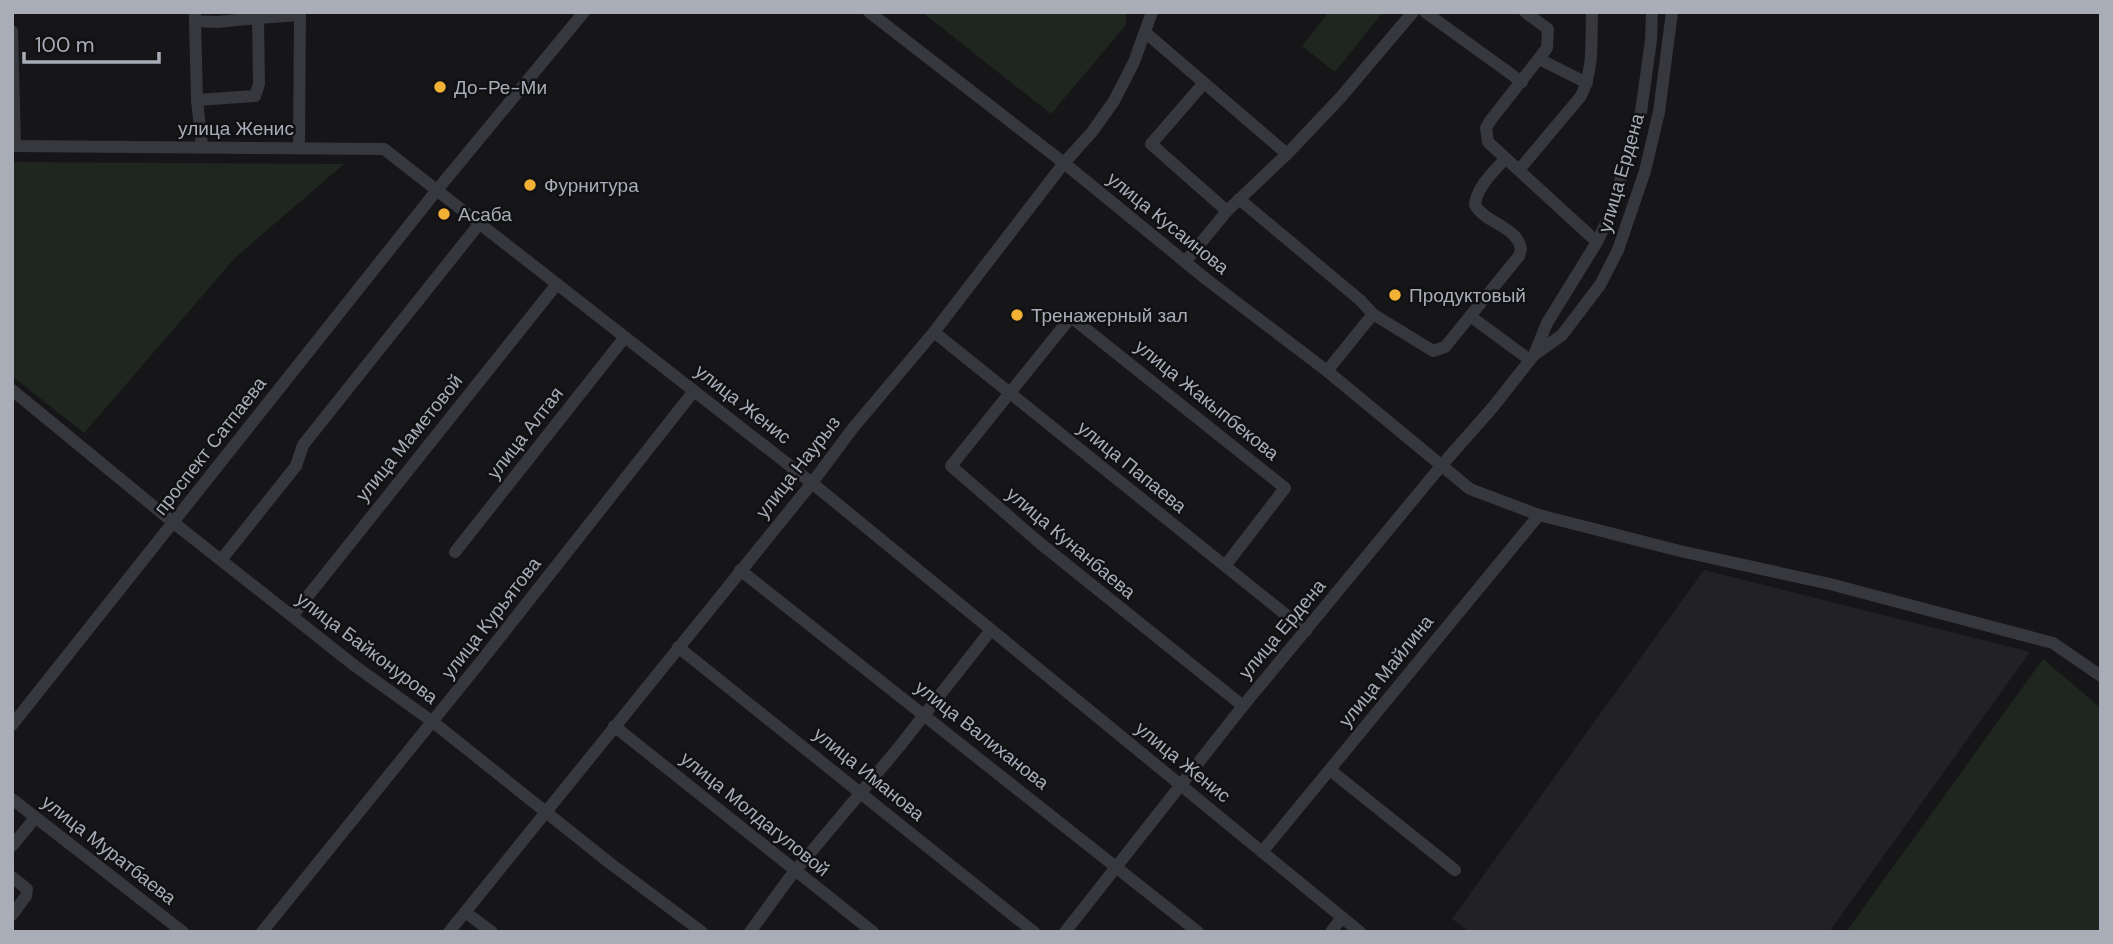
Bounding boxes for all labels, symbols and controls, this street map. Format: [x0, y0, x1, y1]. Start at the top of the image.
scale bar [24, 21, 159, 65]
text: 100 m [35, 31, 95, 59]
place label: До-Ре-Ми [454, 75, 547, 100]
marker: До-Ре-Ми [432, 79, 448, 95]
street label: улица Ердена [1592, 110, 1650, 235]
street label: улица Женис [178, 116, 294, 141]
street label: улица Кусаинова [1102, 166, 1234, 280]
place label: Фурнитура [544, 173, 639, 198]
marker: Фурнитура [522, 177, 538, 193]
place label: Асаба [458, 202, 512, 227]
marker: Асаба [436, 206, 452, 222]
place label: Продуктовый [1409, 283, 1526, 308]
marker: Продуктовый [1387, 287, 1403, 303]
place label: Тренажерный зал [1031, 303, 1188, 328]
marker: Тренажерный зал [1009, 307, 1025, 323]
street label: улица Жакыпбекова [1130, 334, 1285, 466]
street label: улица Женис [690, 359, 796, 449]
street label: улица Маметовой [350, 369, 468, 507]
street label: проспект Сатпаева [148, 371, 272, 520]
street label: улица Алтая [481, 382, 569, 484]
street label: улица Наурыз [750, 411, 846, 523]
street label: улица Папаева [1072, 415, 1192, 519]
street label: улица Кунанбаева [1001, 482, 1141, 605]
street label: улица Курьятова [436, 552, 547, 684]
street label: улица Ердена [1233, 574, 1331, 684]
street label: улица Байконурова [291, 586, 443, 710]
street label: улица Майлина [1333, 609, 1439, 732]
street label: улица Валиханова [910, 675, 1054, 795]
street label: улица Женис [1130, 716, 1236, 808]
street label: улица Иманова [808, 721, 930, 827]
street label: улица Молдагуловой [675, 746, 835, 882]
street label: улица Муратбаева [37, 790, 182, 911]

